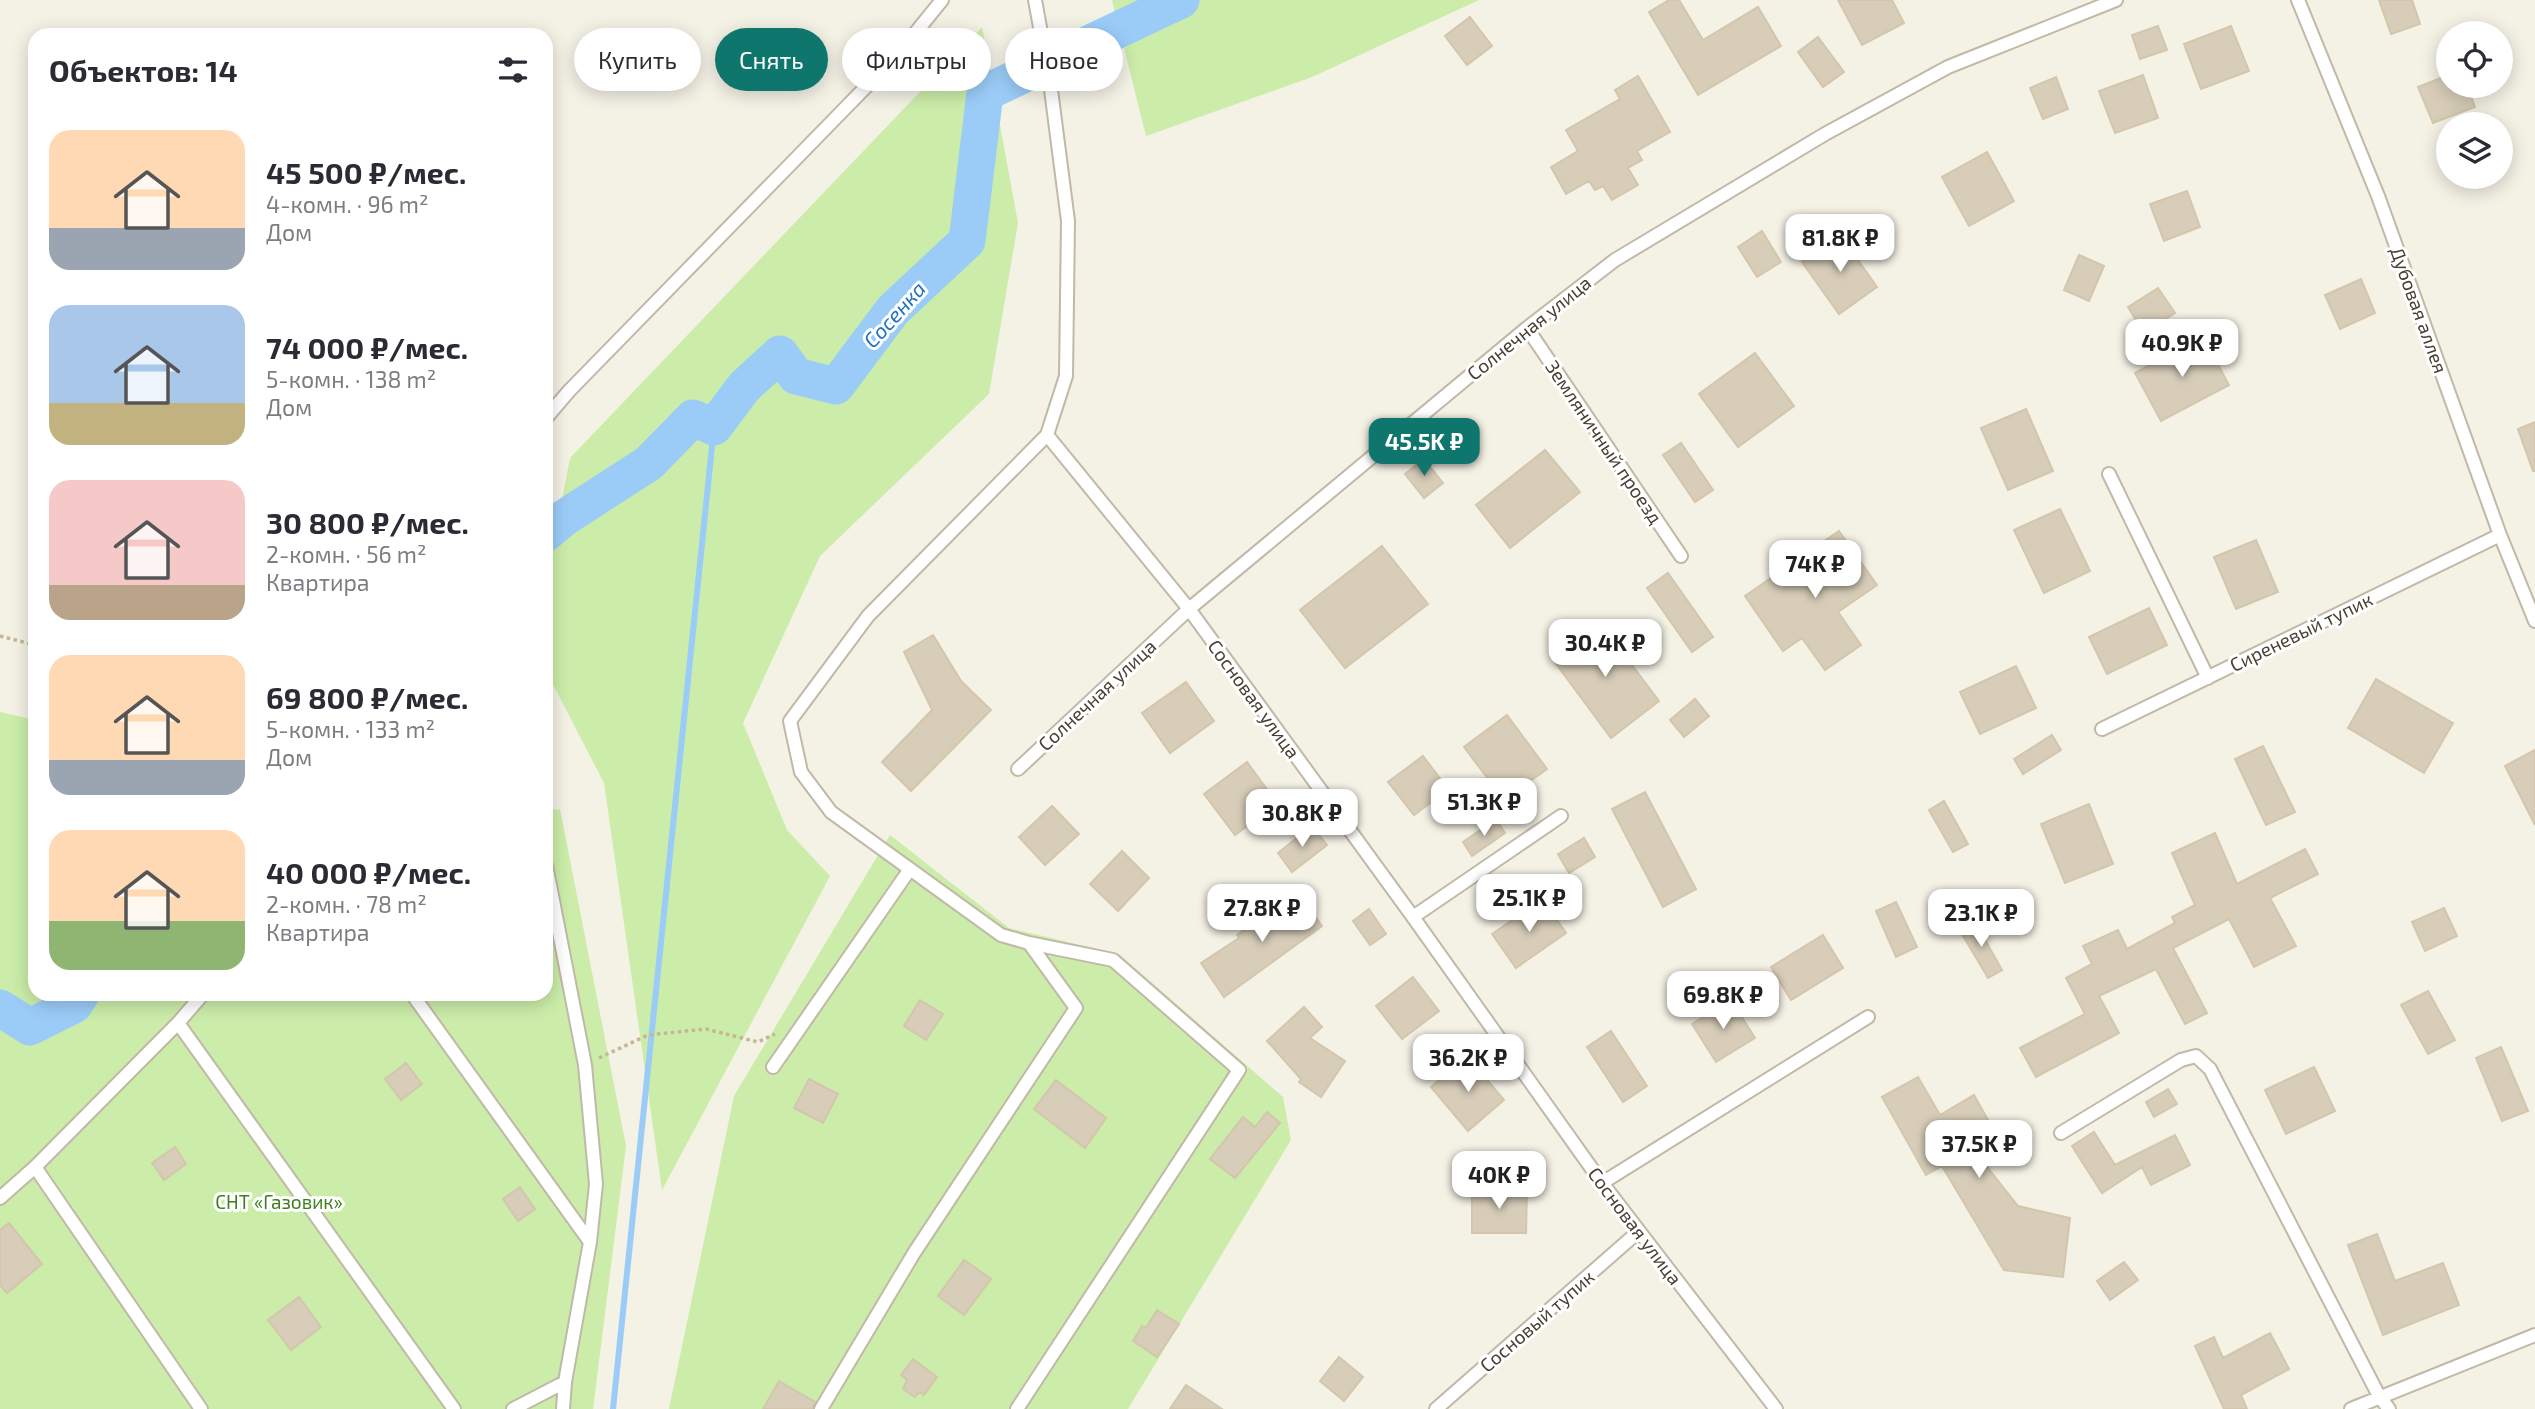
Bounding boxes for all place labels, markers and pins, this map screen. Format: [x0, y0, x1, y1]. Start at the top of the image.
pin: 81.8K ₽ [1775, 215, 1905, 274]
pin: 40.9K ₽ [2117, 320, 2247, 379]
pin: 45.5K ₽ [1359, 419, 1489, 478]
pin: 74K ₽ [1766, 540, 1864, 600]
pin: 30.4K ₽ [1540, 620, 1670, 679]
pin: 51.3K ₽ [1419, 778, 1549, 838]
pin: 30.8K ₽ [1237, 790, 1367, 849]
pin: 25.1K ₽ [1464, 874, 1594, 934]
pin: 27.8K ₽ [1197, 884, 1327, 944]
pin: 23.1K ₽ [1916, 890, 2046, 949]
pin: 69.8K ₽ [1658, 972, 1788, 1031]
pin: 36.2K ₽ [1403, 1034, 1533, 1094]
pin: 37.5K ₽ [1914, 1120, 2044, 1180]
pin: 40K ₽ [1450, 1152, 1548, 1211]

